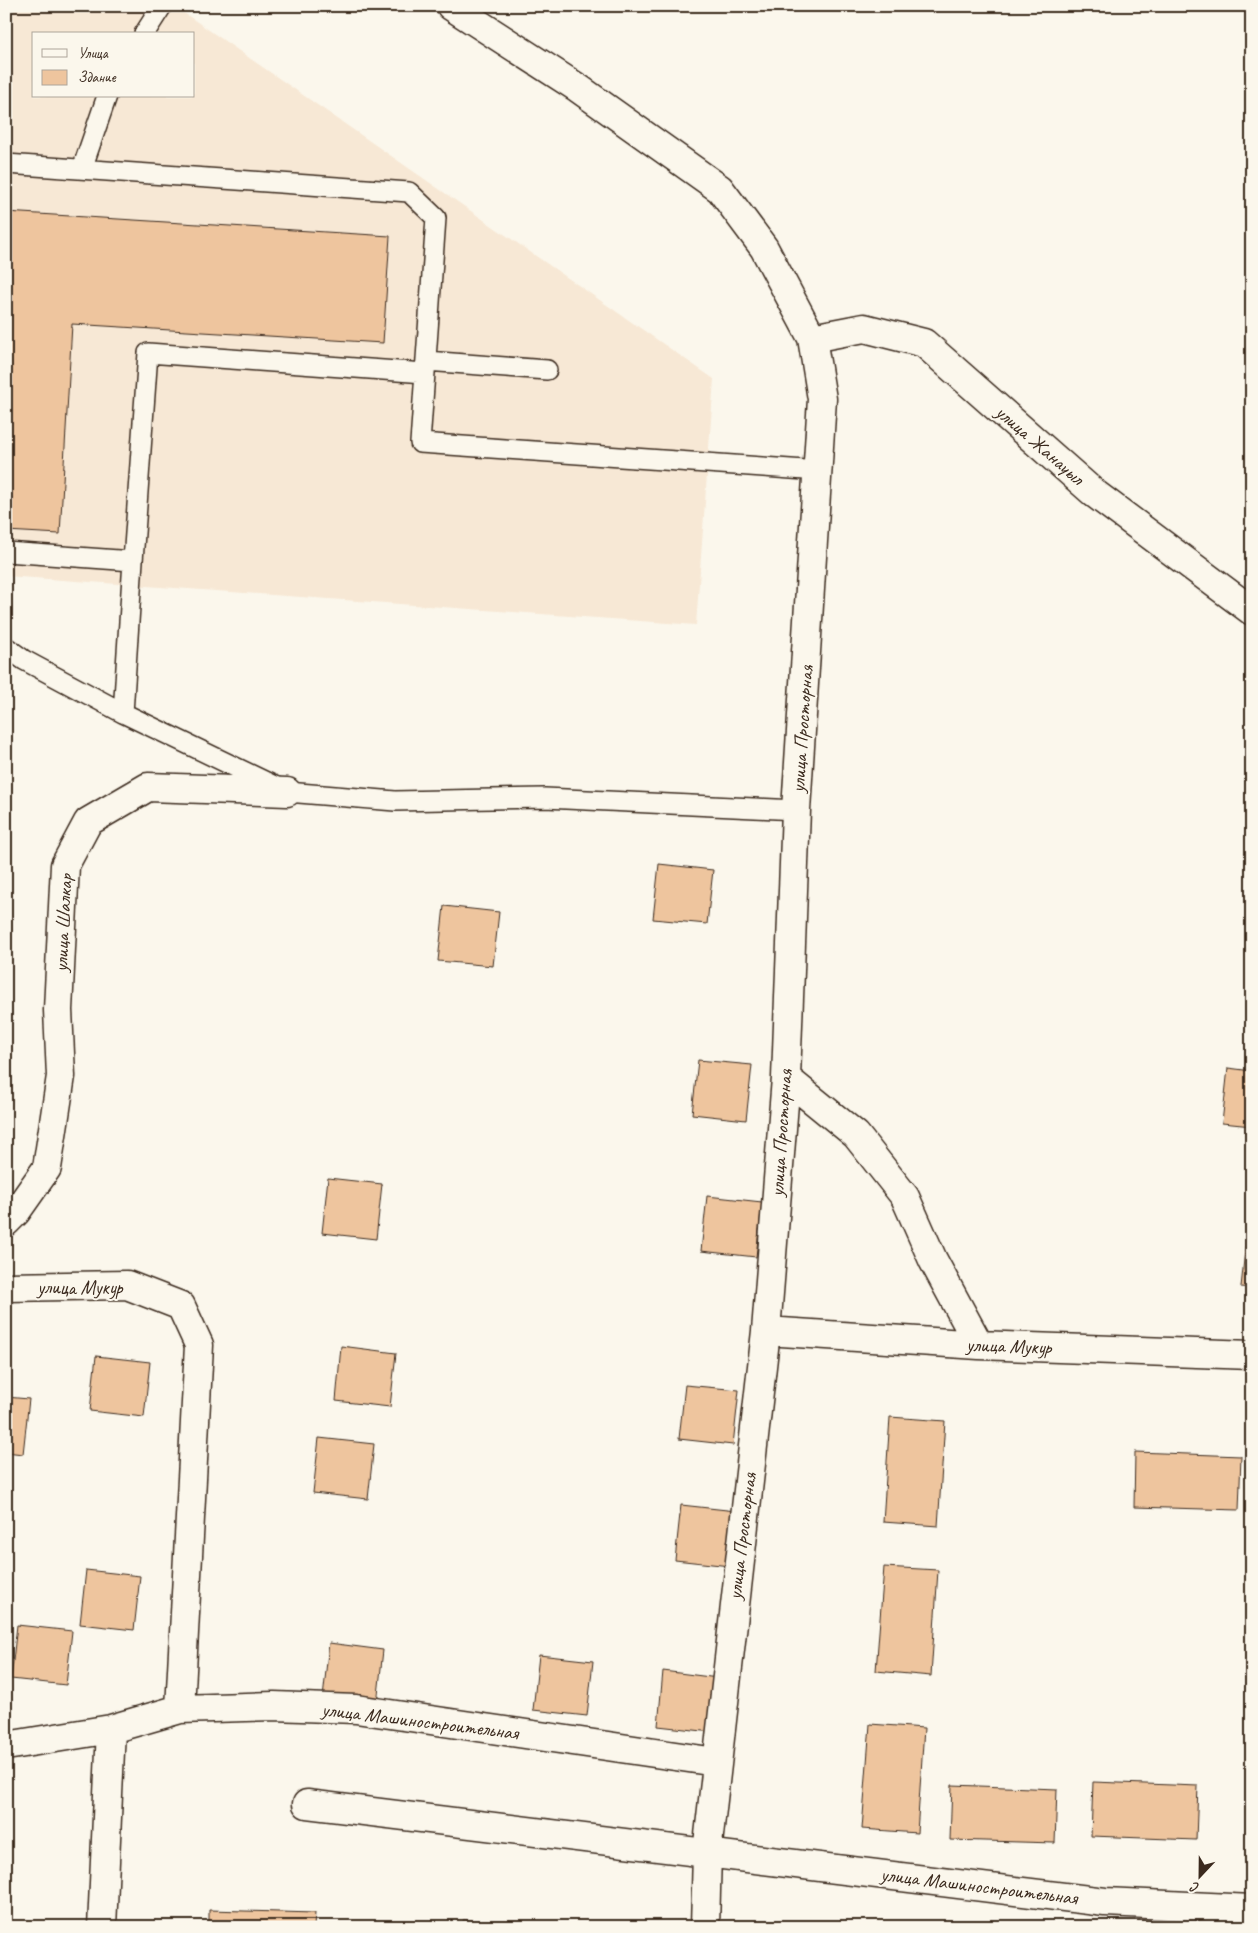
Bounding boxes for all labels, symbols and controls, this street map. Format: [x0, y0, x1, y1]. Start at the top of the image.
legend [32, 32, 195, 98]
text: Улица [78, 44, 109, 63]
text: Здание [78, 68, 117, 87]
street label: улица Жанауыл [990, 399, 1091, 492]
street label: улица Просторная [785, 664, 819, 795]
street label: улица Шалкар [48, 872, 78, 974]
street label: улица Просторная [764, 1068, 798, 1199]
street label: улица Мукур [36, 1275, 124, 1300]
street label: улица Мукур [965, 1332, 1054, 1360]
street label: улица Просторная [722, 1470, 762, 1602]
street label: улица Машиностроительная [319, 1696, 521, 1746]
north arrow [1176, 1850, 1226, 1900]
street label: улица Машиностроительная [878, 1861, 1080, 1911]
text: С [1187, 1878, 1202, 1897]

